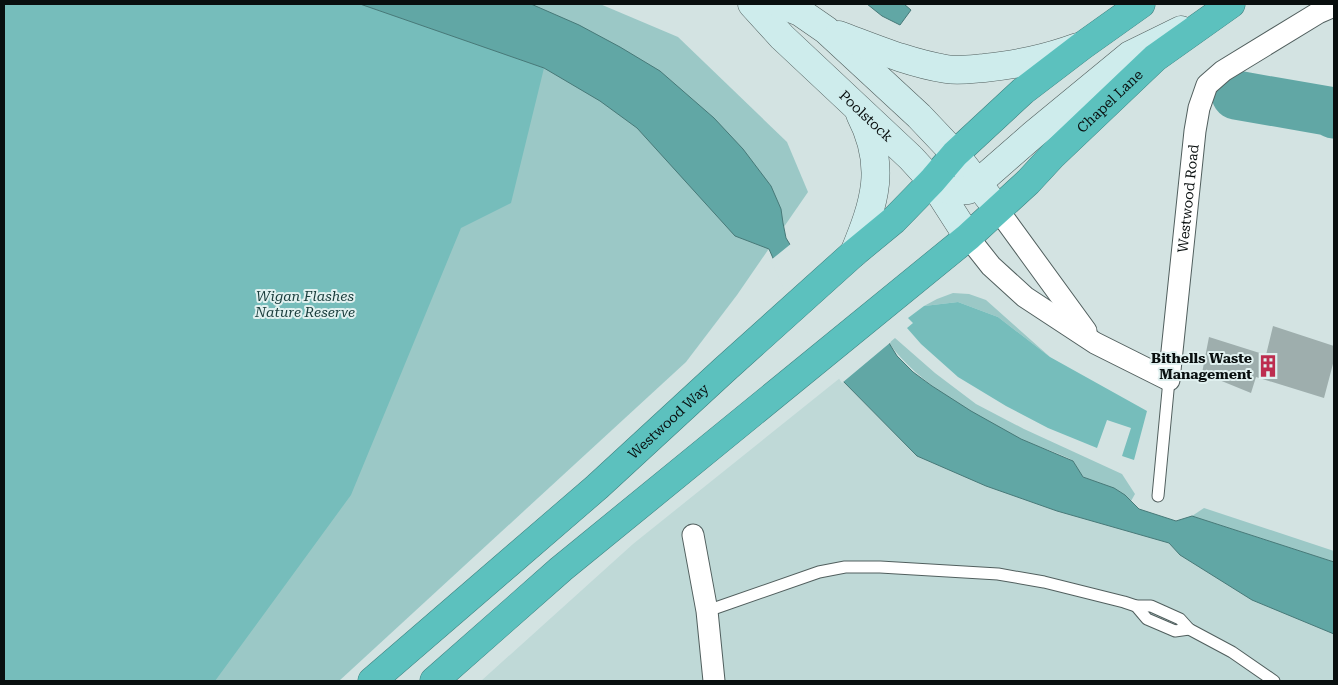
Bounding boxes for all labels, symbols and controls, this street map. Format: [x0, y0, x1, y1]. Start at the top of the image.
street label: Chapel Lane [1074, 66, 1146, 136]
street label: Poolstock [836, 87, 896, 145]
street label: Westwood Road [1174, 144, 1202, 253]
park label: Wigan Flashes Nature Reserve [254, 288, 355, 320]
place label: Bithells Waste Management [1151, 350, 1252, 382]
building icon: Bithells Waste Management [1255, 353, 1281, 379]
street label: Westwood Way [625, 380, 712, 462]

